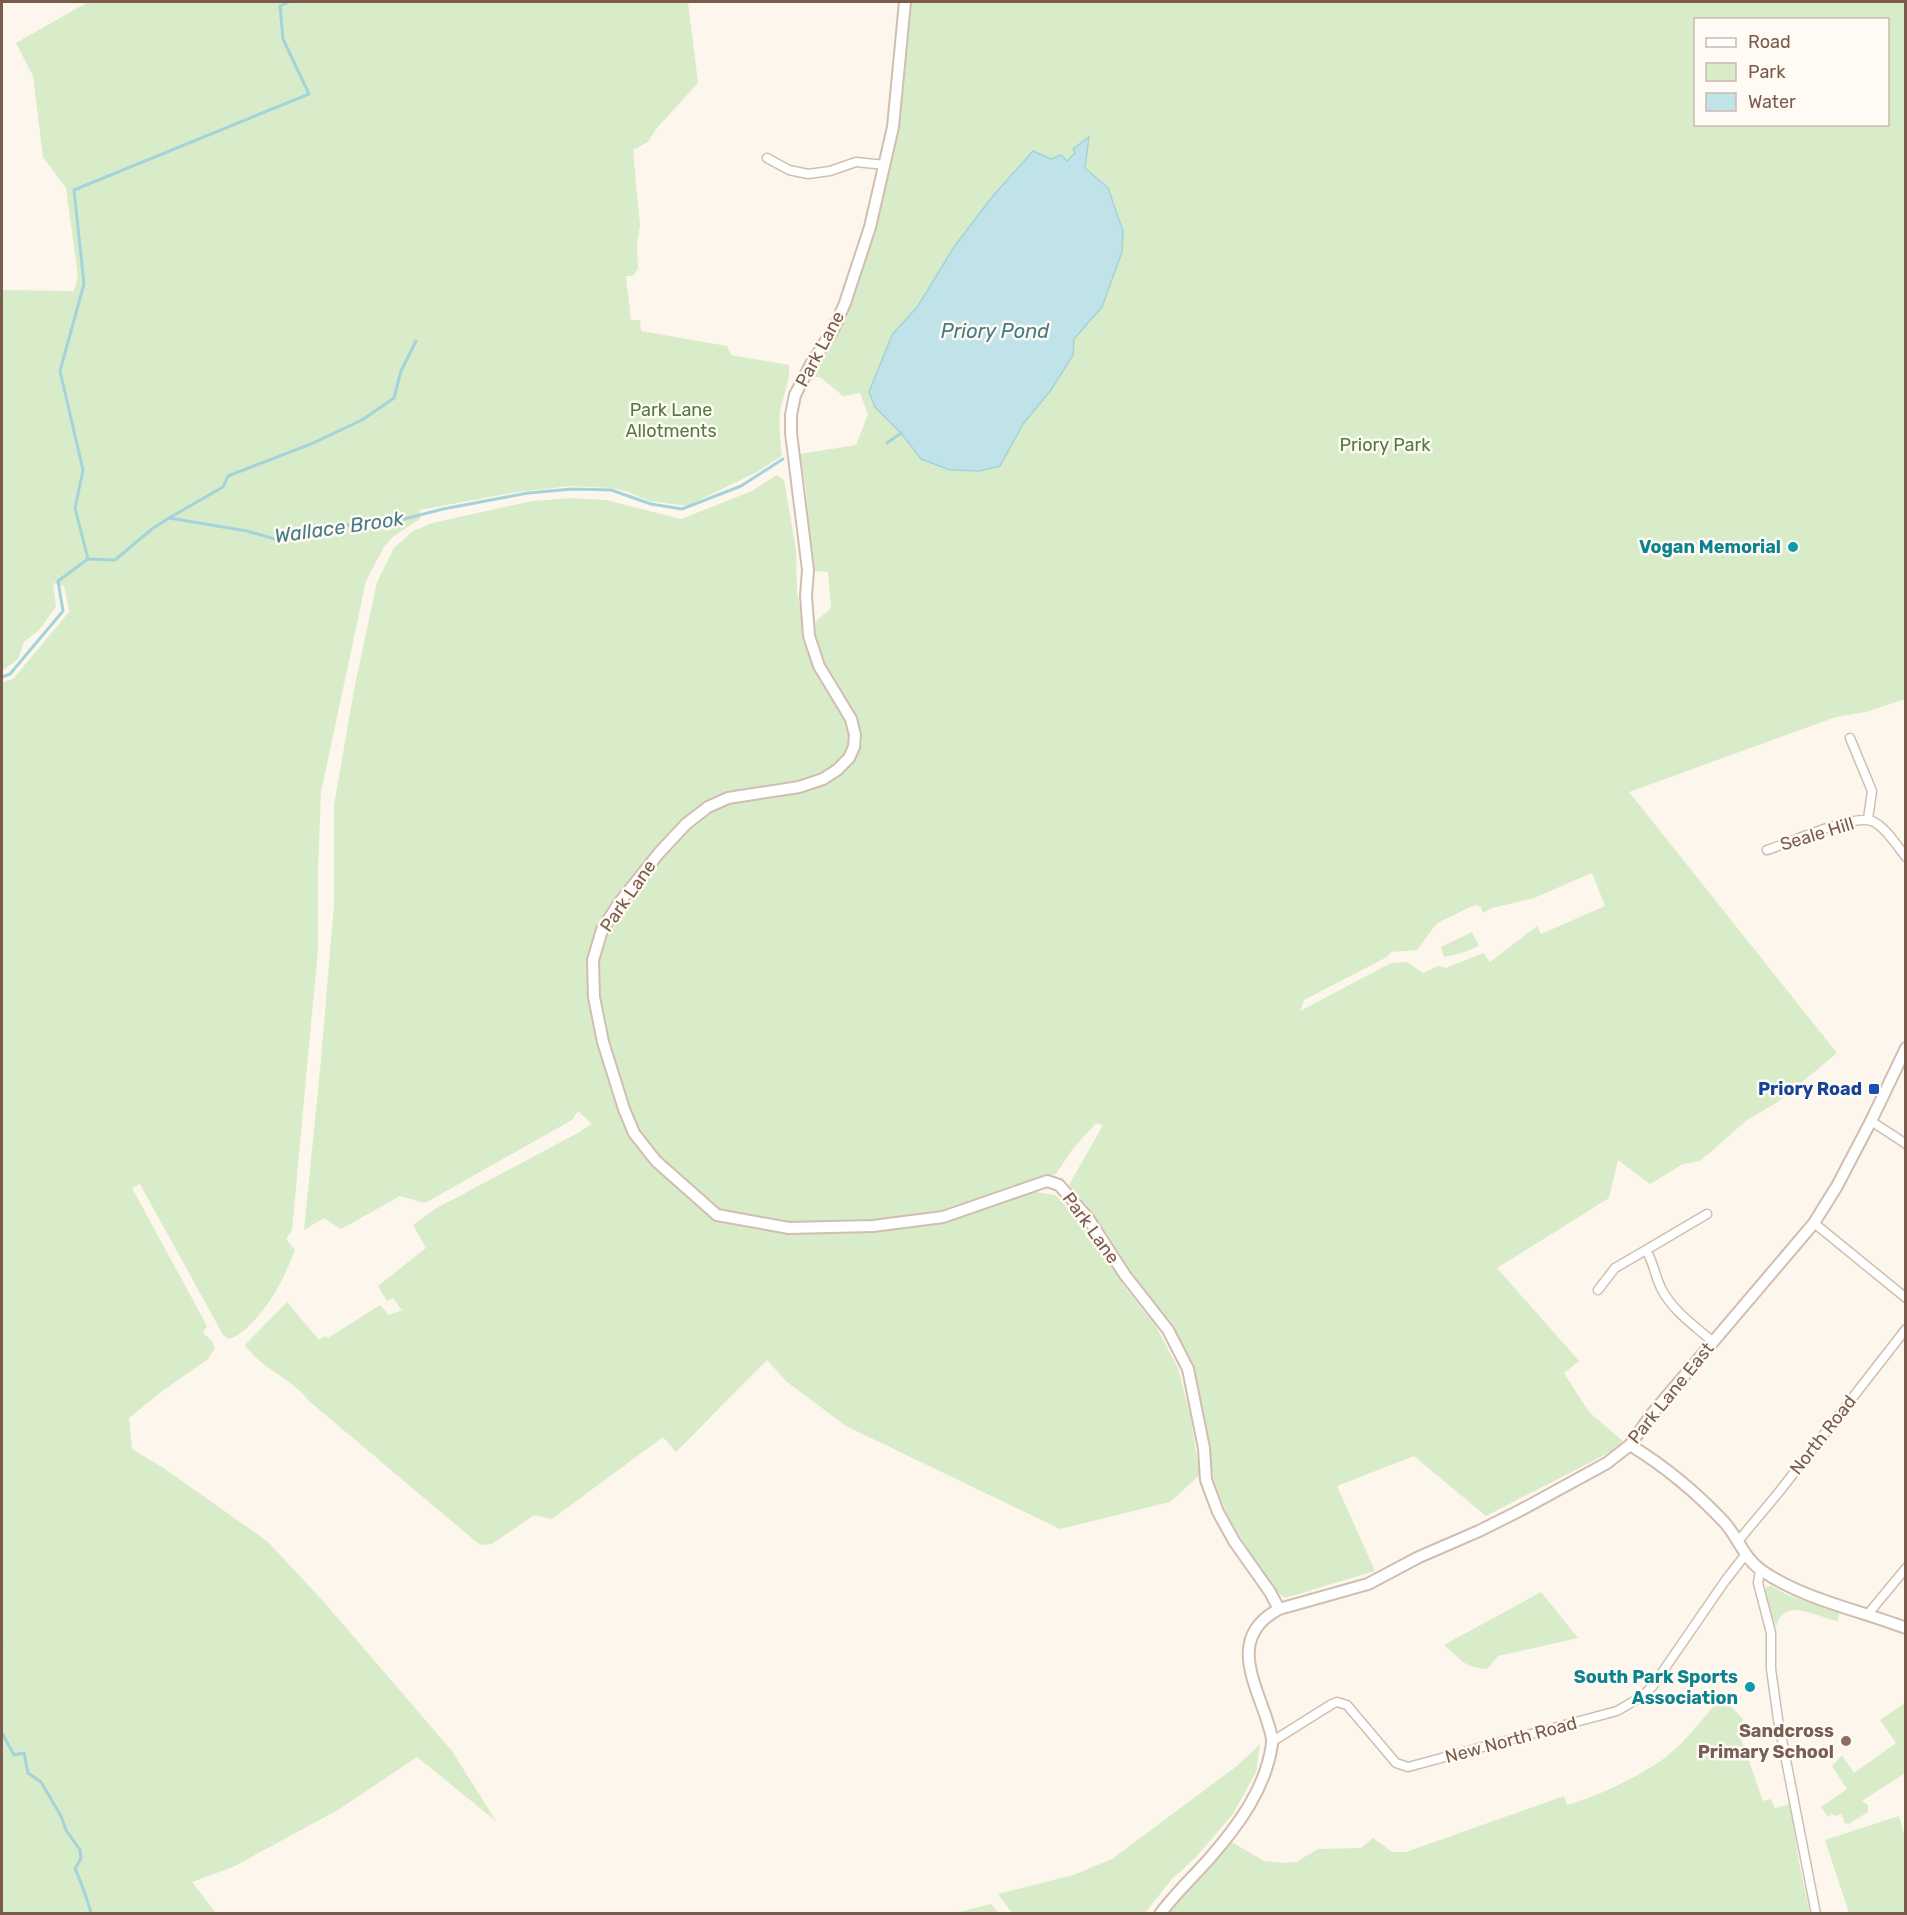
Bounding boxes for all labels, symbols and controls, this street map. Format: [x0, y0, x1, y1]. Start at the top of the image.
legend [1694, 18, 1889, 126]
text: Road [1748, 31, 1791, 53]
text: Park [1748, 61, 1786, 83]
text: Water [1748, 91, 1796, 113]
street label: Park Lane [791, 307, 849, 391]
water label: Priory Pond [941, 319, 1050, 343]
park label: Park Lane Allotments [625, 399, 717, 442]
park label: Priory Park [1339, 434, 1431, 456]
water label: Wallace Brook [273, 506, 406, 548]
place label: Vogan Memorial [1639, 536, 1781, 558]
marker: Vogan Memorial [1786, 540, 1800, 554]
street label: Seale Hill [1777, 812, 1857, 856]
street label: Park Lane [595, 856, 661, 936]
place label: Priory Road [1758, 1078, 1862, 1100]
marker: Priory Road [1867, 1082, 1881, 1096]
street label: Park Lane [1058, 1188, 1124, 1268]
street label: Park Lane East [1623, 1338, 1719, 1448]
street label: North Road [1785, 1391, 1861, 1479]
place label: South Park Sports Association [1574, 1666, 1738, 1709]
marker: South Park Sports Association [1743, 1680, 1757, 1694]
street label: New North Road [1443, 1712, 1579, 1768]
place label: Sandcross Primary School [1698, 1720, 1834, 1763]
marker: Sandcross Primary School [1839, 1734, 1853, 1748]

